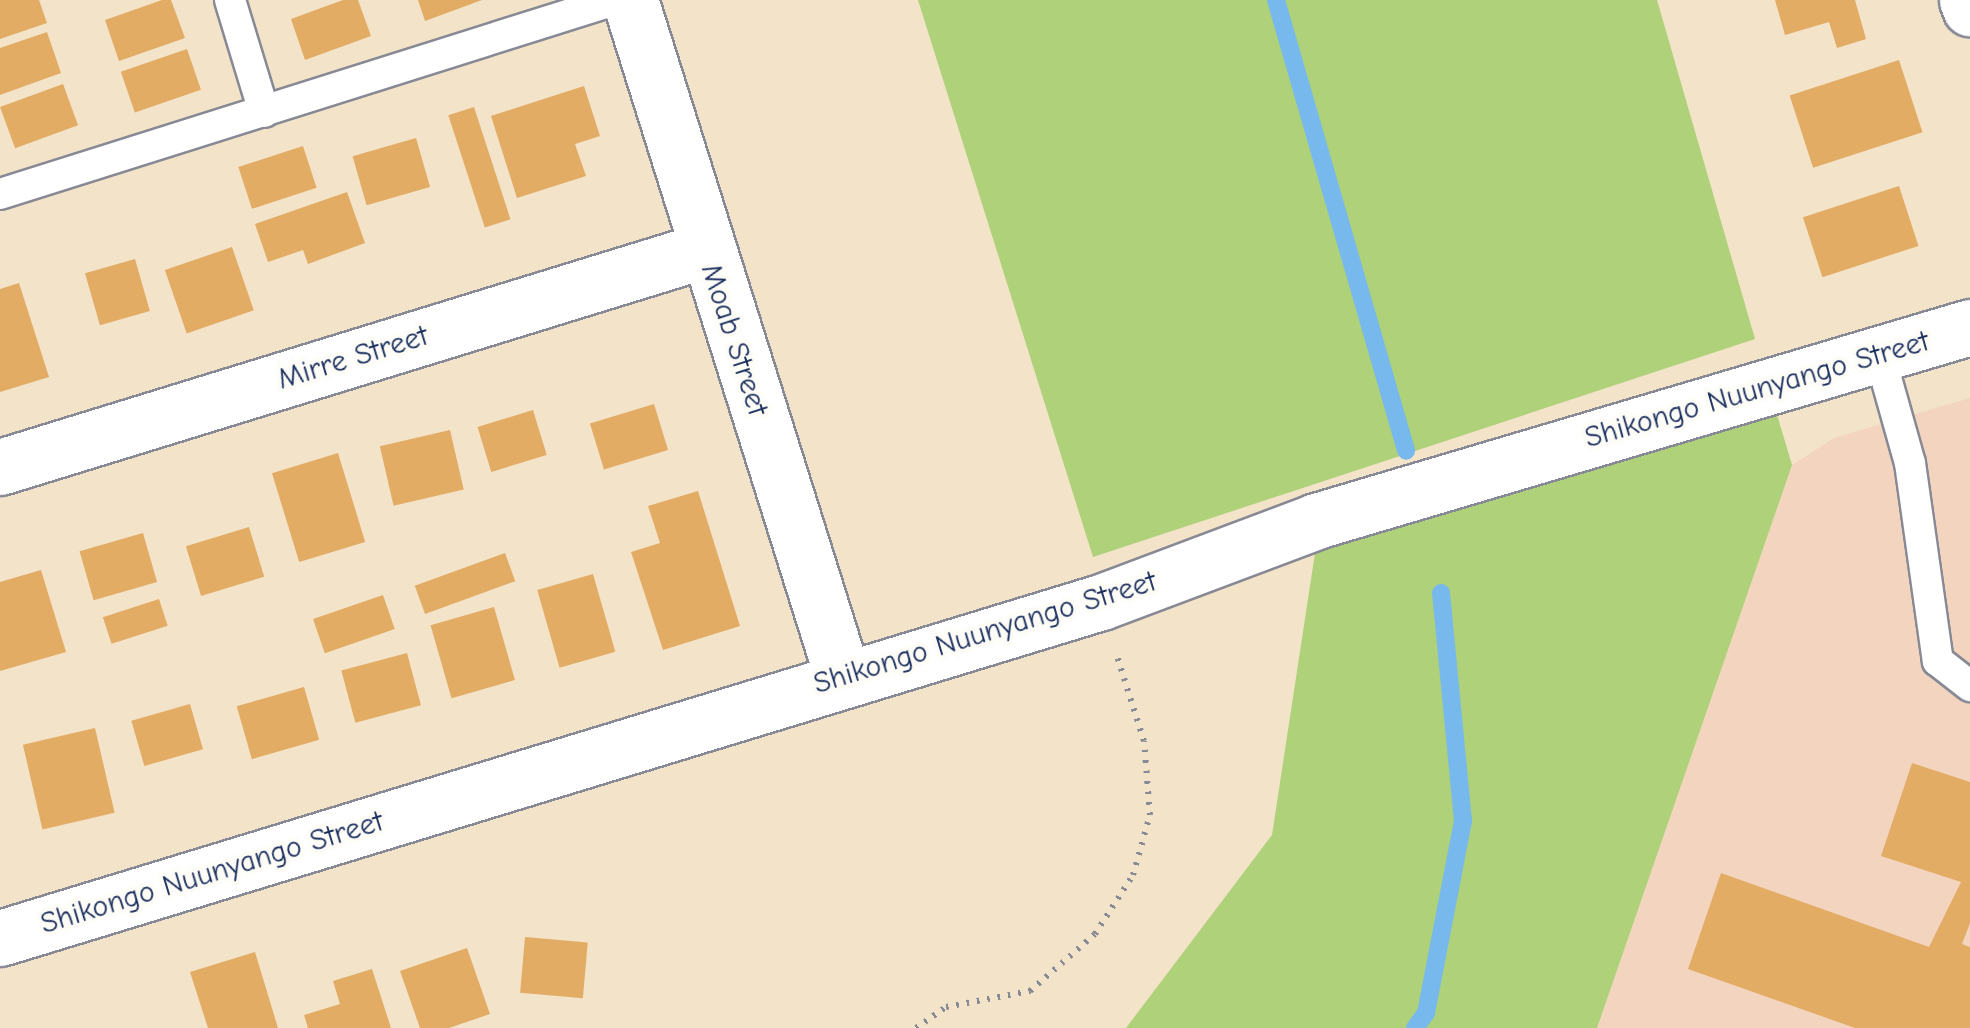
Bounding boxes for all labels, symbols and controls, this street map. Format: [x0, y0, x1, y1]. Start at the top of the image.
street label: Moab Street [693, 259, 775, 421]
street label: Mirre Street [273, 318, 433, 398]
street label: Shikongo Nuunyango Street [1581, 324, 1933, 456]
street label: Shikongo Nuunyango Street [809, 564, 1161, 702]
street label: Shikongo Nuunyango Street [36, 804, 388, 942]

